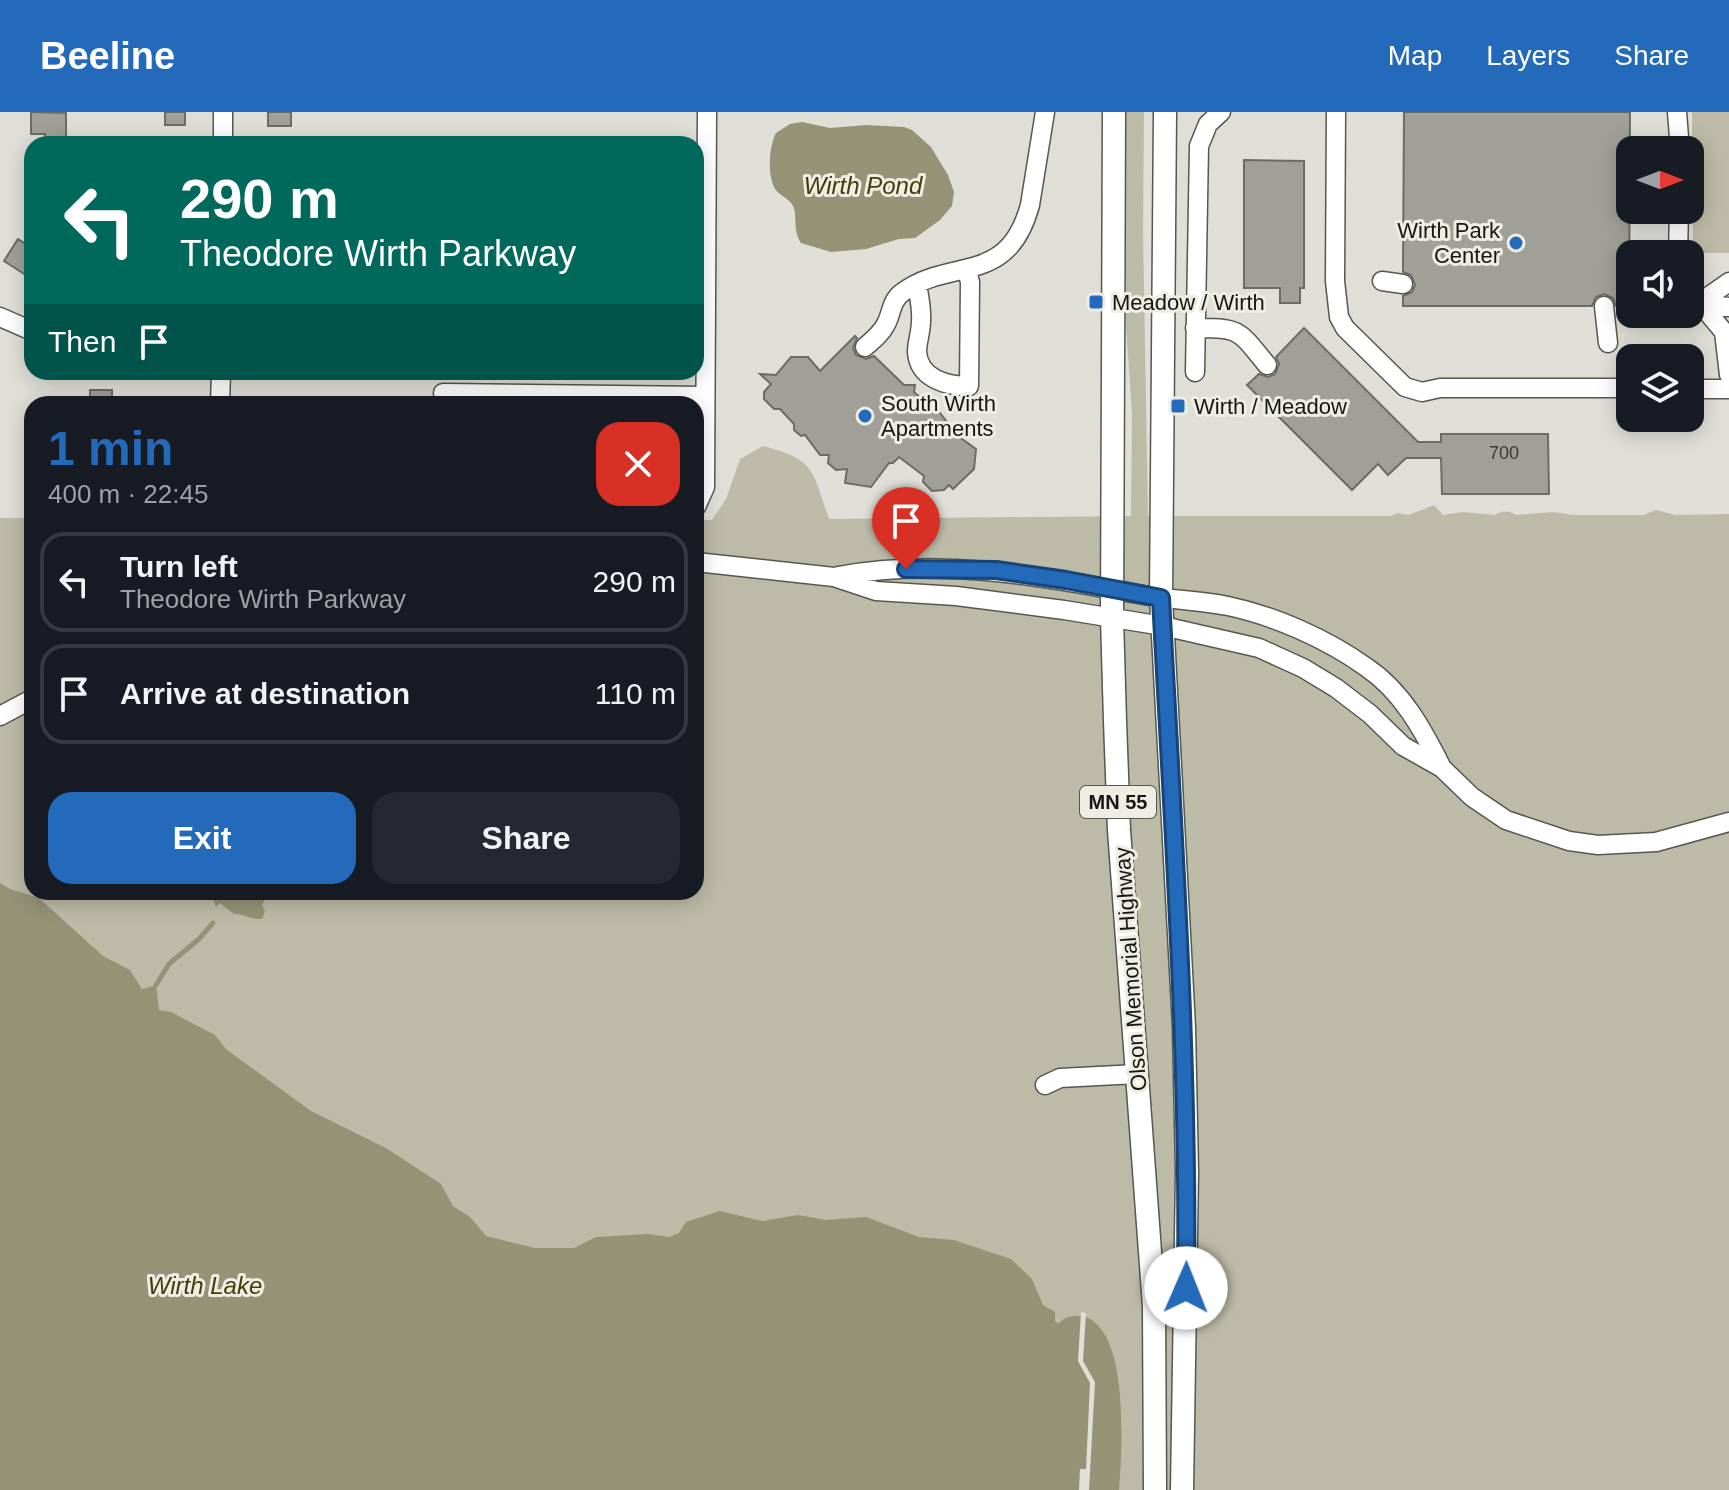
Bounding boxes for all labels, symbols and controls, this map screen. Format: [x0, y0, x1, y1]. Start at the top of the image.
text: Beeline [40, 35, 175, 77]
text: Map [1388, 40, 1442, 71]
text: Layers [1486, 40, 1570, 71]
text: Share [1614, 40, 1689, 71]
north arrow [1616, 136, 1704, 224]
map controls [1616, 136, 1704, 432]
text: 290 m [180, 167, 339, 230]
icon: left [48, 168, 152, 272]
water label: Wirth Pond [804, 172, 923, 199]
place label: Wirth Park Center [1397, 218, 1501, 268]
text: Theodore Wirth Parkway [180, 233, 576, 274]
marker: Wirth Park Center [1507, 234, 1525, 252]
button: sound [1616, 240, 1704, 328]
place label: Meadow / Wirth [1112, 290, 1265, 315]
marker: Meadow / Wirth [1087, 293, 1105, 311]
icon: arrive [132, 320, 176, 364]
text: Then [48, 325, 116, 358]
button: layers [1616, 344, 1704, 432]
place label: South Wirth Apartments [881, 391, 996, 441]
place label: Wirth / Meadow [1194, 394, 1347, 419]
marker: Wirth / Meadow [1169, 397, 1187, 415]
marker: South Wirth Apartments [856, 407, 874, 425]
text: 1 min [48, 422, 173, 475]
button: close [596, 422, 680, 506]
house number: 700 [1489, 443, 1519, 463]
text: 400 m · 22:45 [48, 479, 208, 509]
pin [872, 487, 940, 569]
icon: arrive [884, 499, 928, 543]
text: Turn left [120, 550, 238, 583]
icon: left [52, 560, 96, 604]
text: 290 m [593, 565, 676, 598]
text: Theodore Wirth Parkway [120, 584, 406, 614]
icon: arrive [52, 672, 96, 716]
text: Arrive at destination [120, 677, 410, 710]
text: 110 m [595, 677, 676, 710]
road number: MN 55 [1080, 786, 1156, 818]
button: Exit [48, 792, 356, 884]
button: Share [372, 792, 680, 884]
street label: Olson Memorial Highway [1110, 846, 1151, 1092]
position arrow [1144, 1246, 1228, 1330]
water label: Wirth Lake [148, 1272, 262, 1299]

